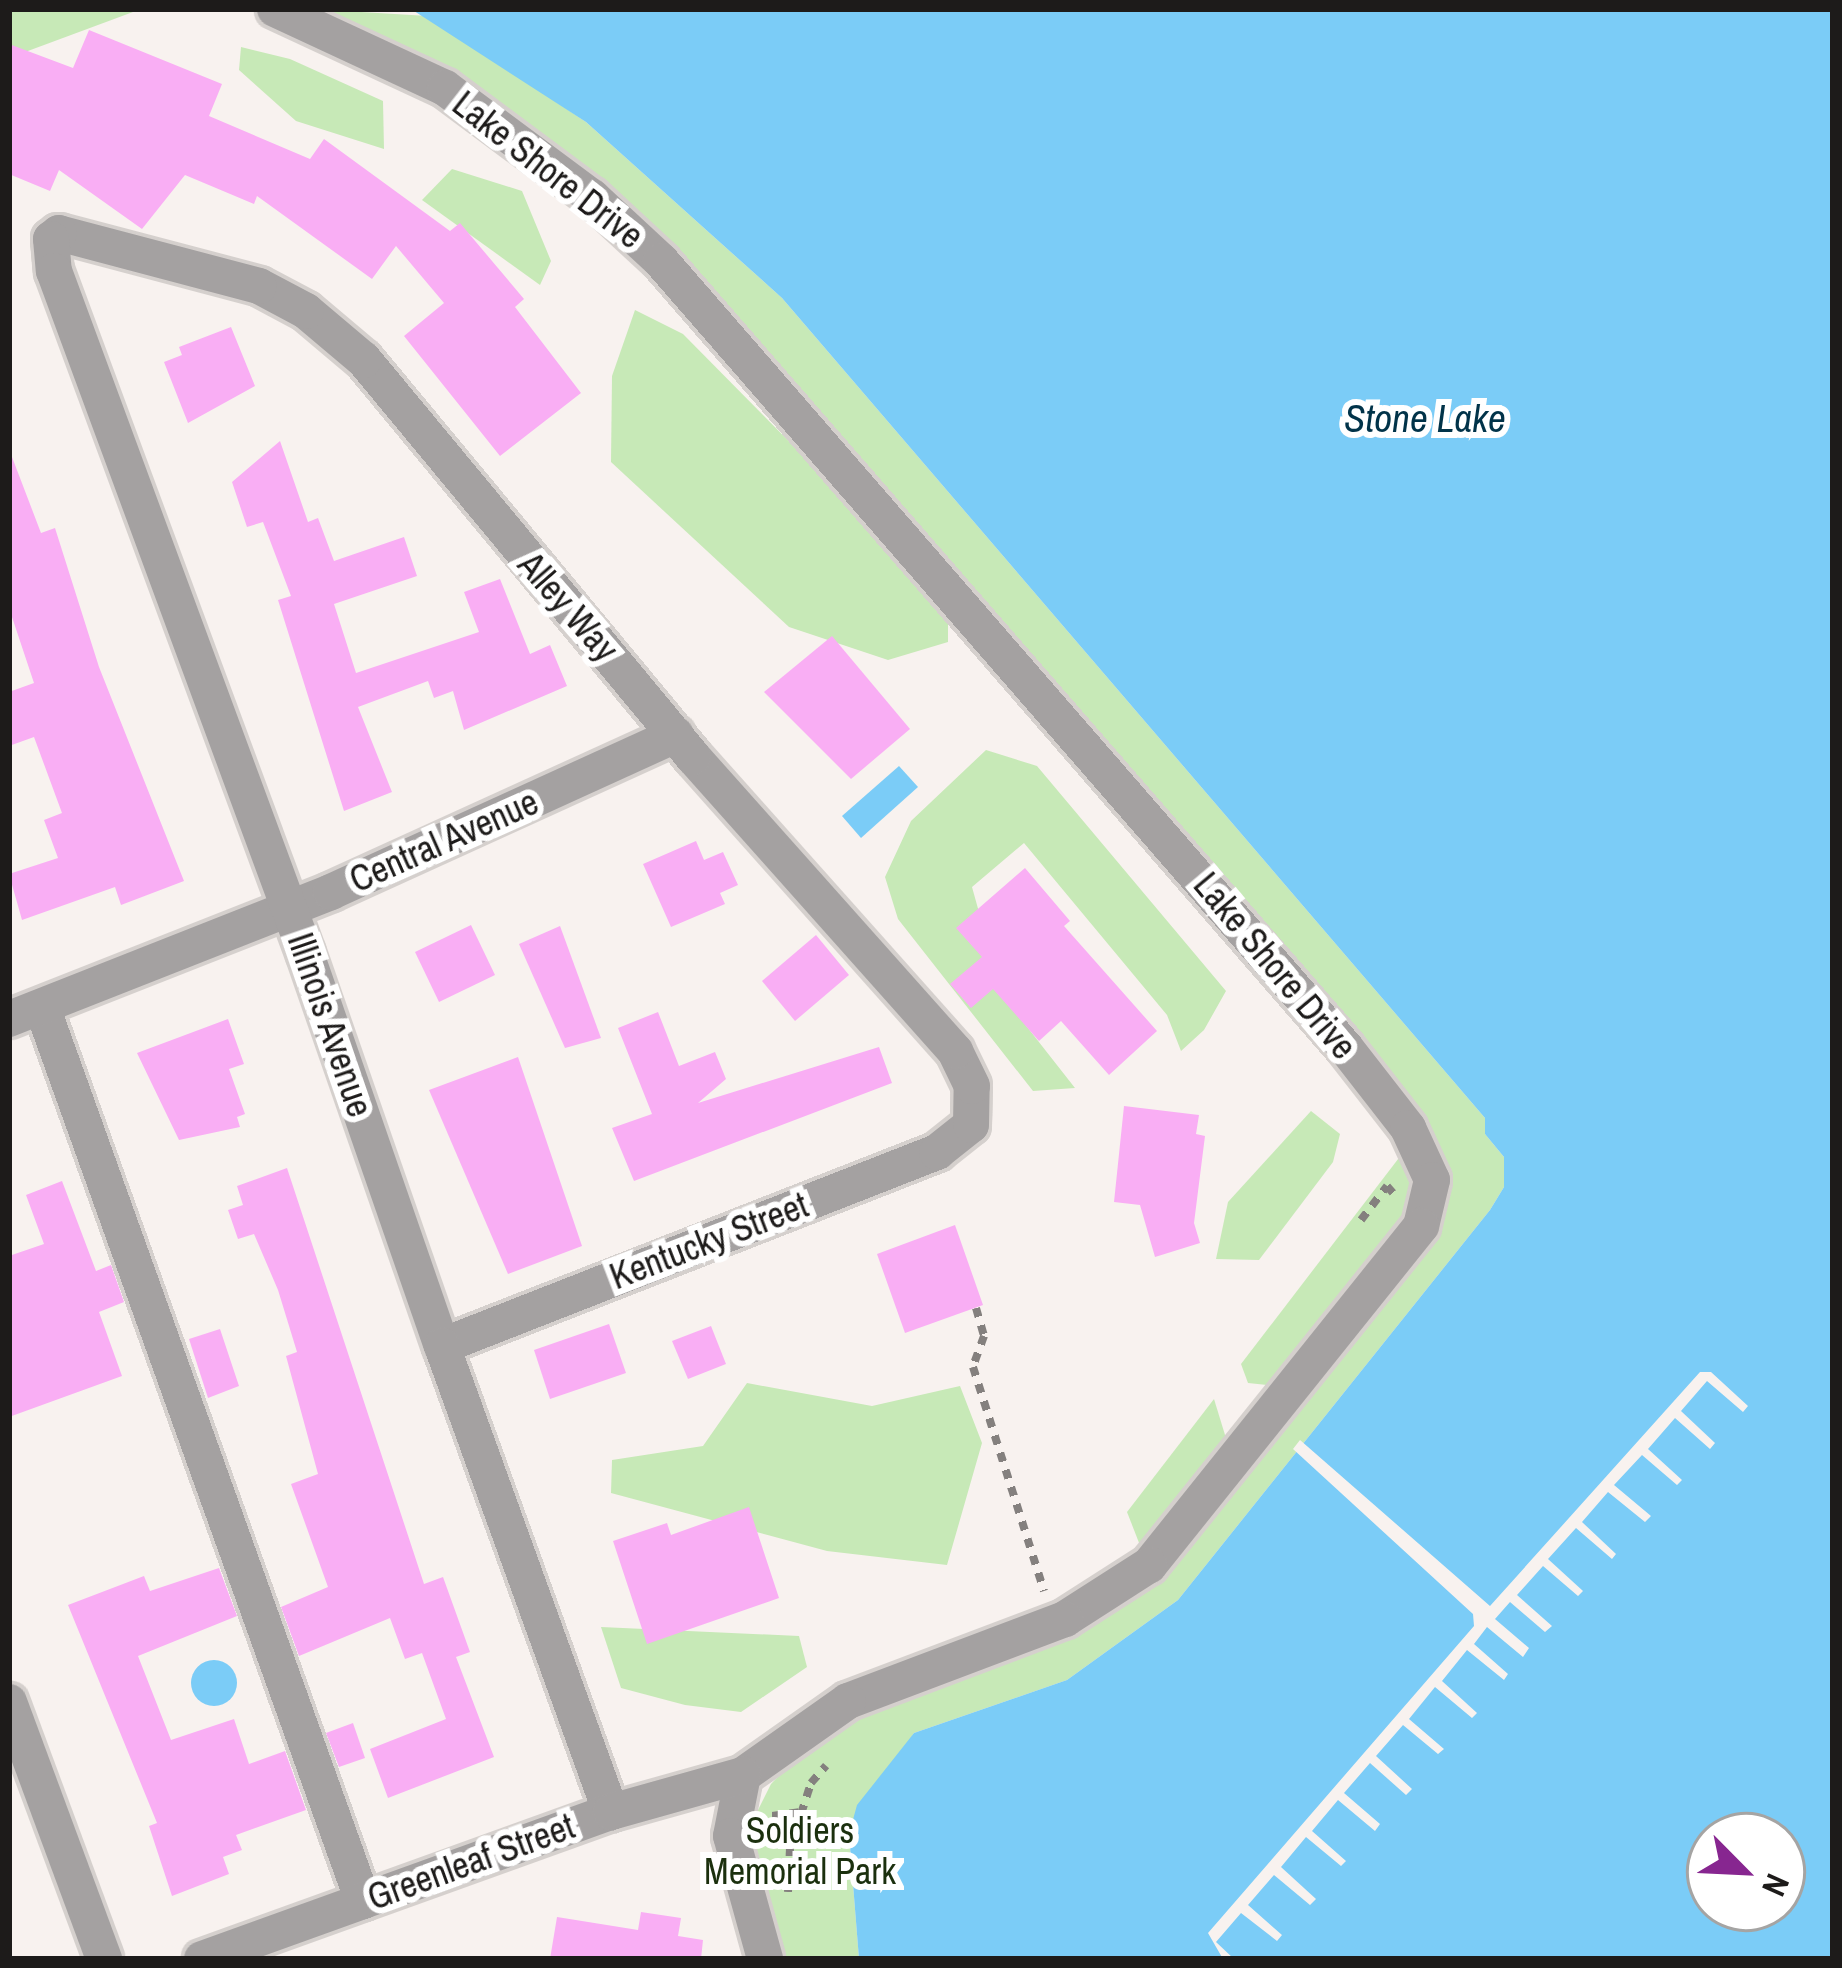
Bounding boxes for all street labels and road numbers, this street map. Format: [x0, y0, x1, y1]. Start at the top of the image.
street label: Lake Shore Drive [444, 82, 652, 258]
street label: Alley Way [509, 544, 627, 670]
street label: Central Avenue [343, 780, 545, 902]
street label: Lake Shore Drive [1185, 864, 1365, 1068]
street label: Illinois Avenue [278, 927, 382, 1123]
street label: Kentucky Street [604, 1183, 814, 1299]
street label: Greenleaf Street [362, 1805, 580, 1919]

